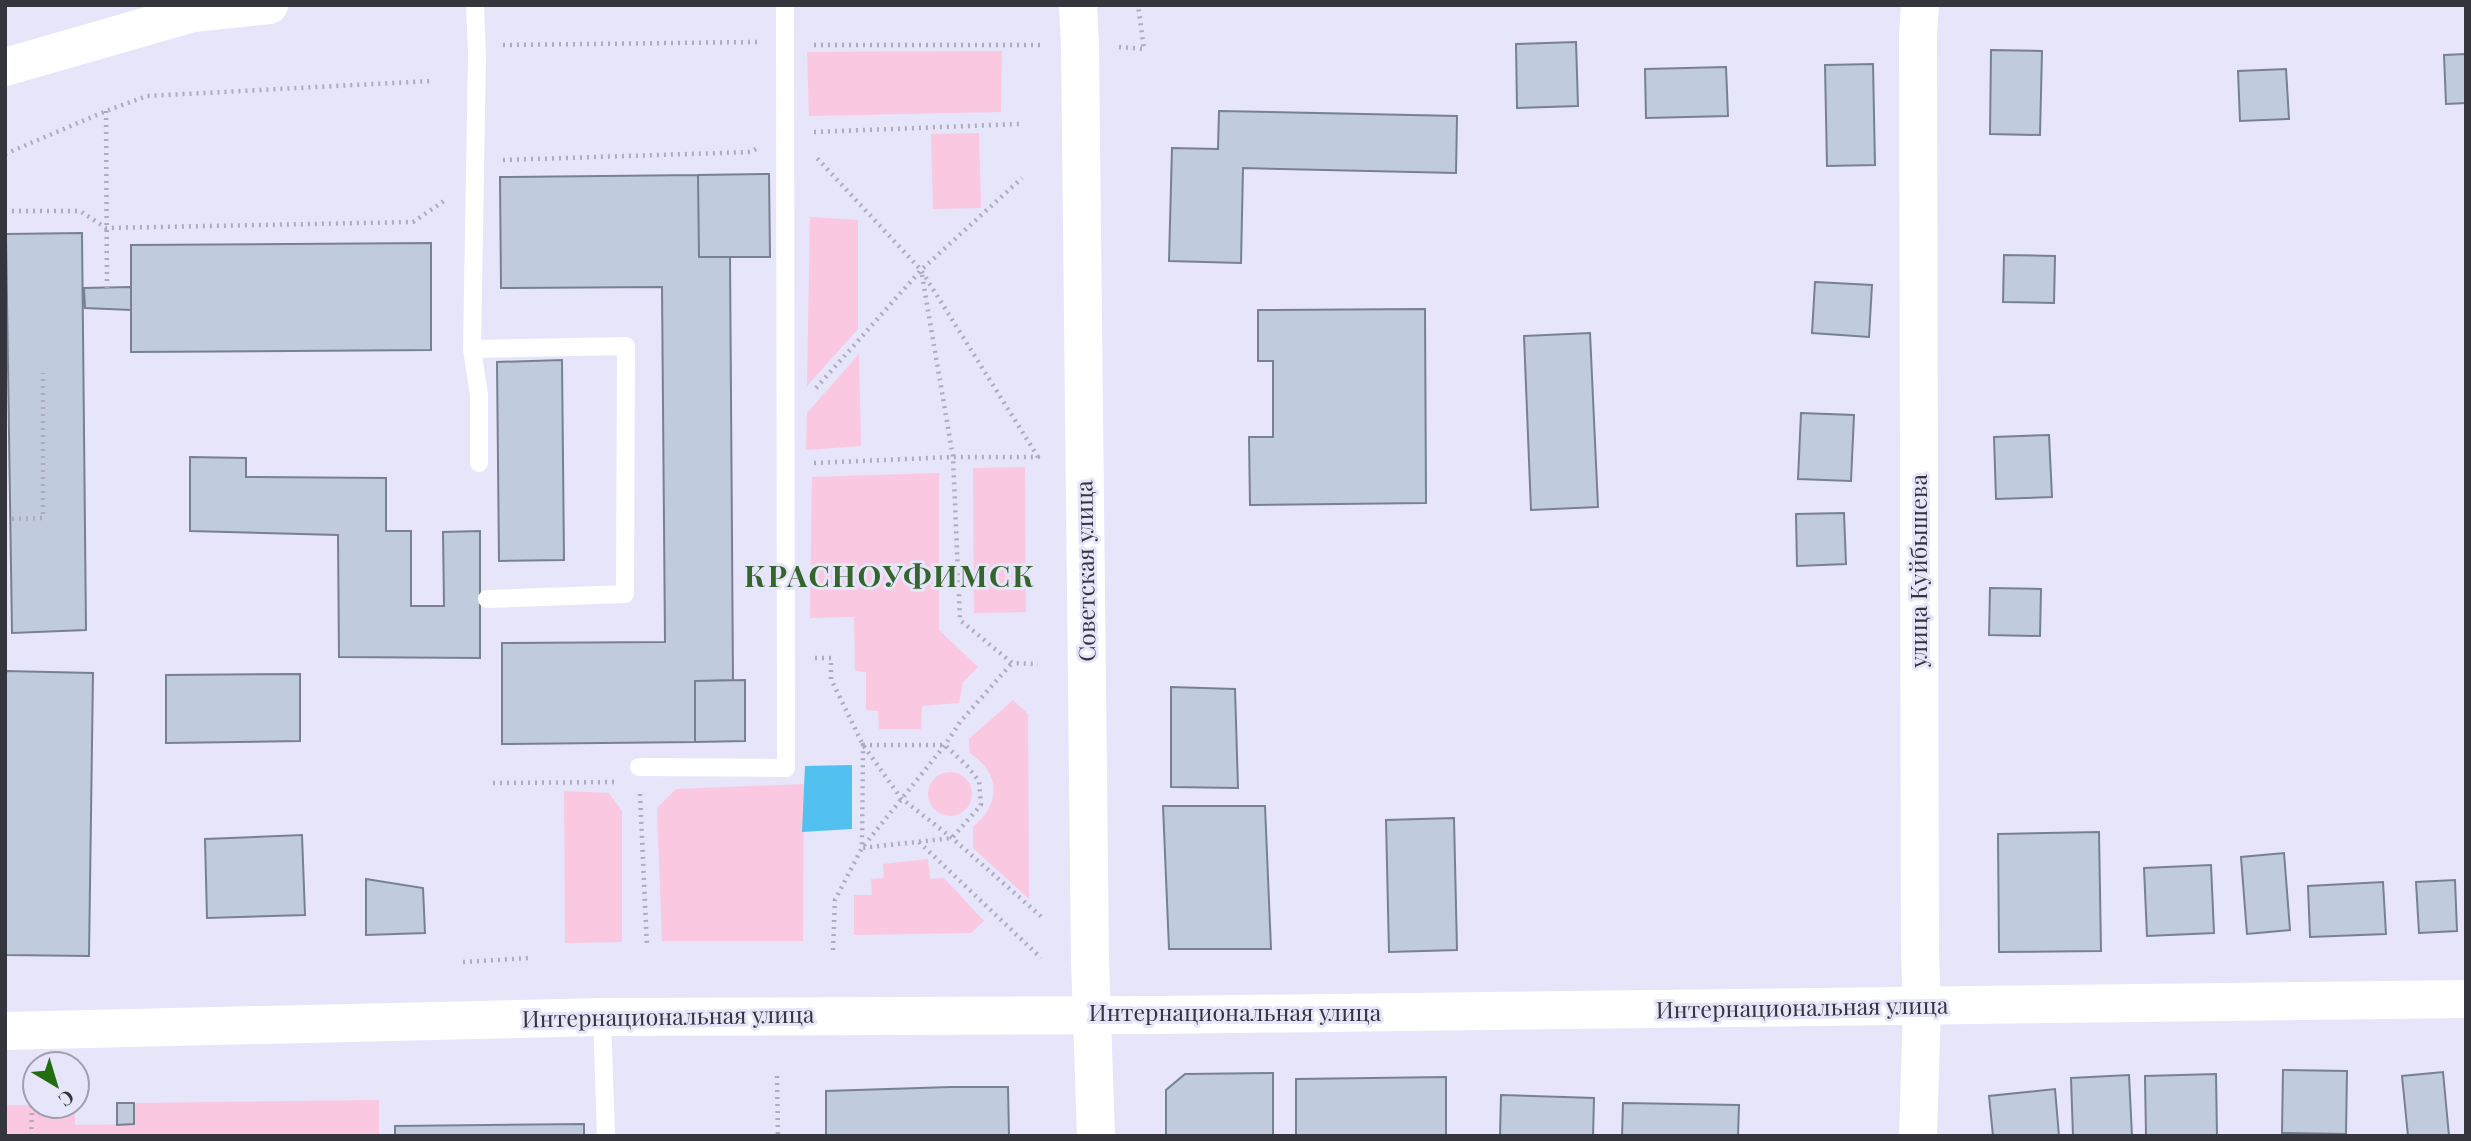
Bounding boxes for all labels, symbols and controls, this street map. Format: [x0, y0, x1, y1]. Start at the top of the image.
street label: улица Куйбышева [1902, 474, 1933, 669]
street label: Советская улица [1067, 480, 1102, 662]
district label: КРАСНОУФИМСК [744, 555, 1036, 595]
street label: Интернациональная улица [1655, 988, 1949, 1025]
street label: Интернациональная улица [1089, 996, 1382, 1027]
street label: Интернациональная улица [521, 997, 815, 1034]
north arrow [21, 1050, 91, 1120]
text: С [54, 1085, 80, 1114]

